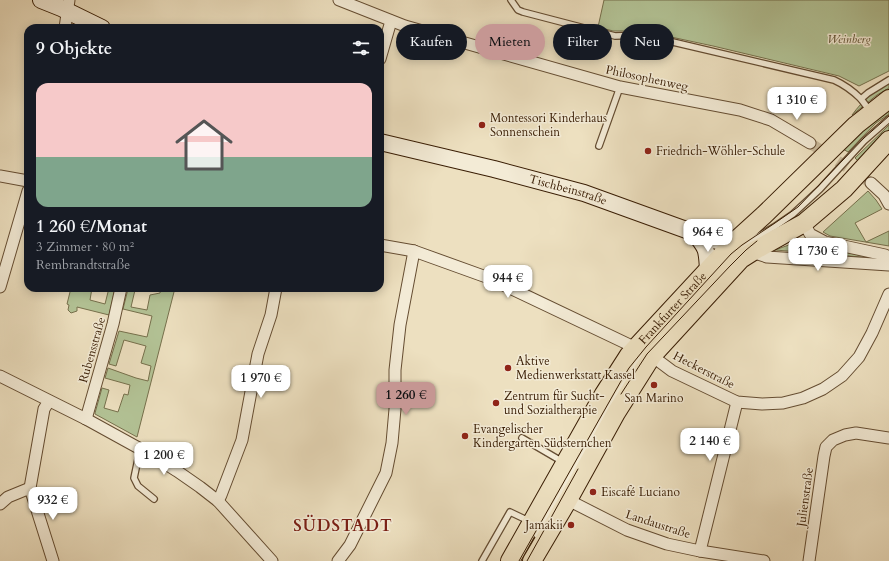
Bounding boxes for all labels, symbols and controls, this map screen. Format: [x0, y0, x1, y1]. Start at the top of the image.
chip: Kaufen [396, 24, 467, 60]
chip: Mieten [475, 24, 545, 60]
chip: Filter [553, 24, 612, 60]
chip: Neu [620, 24, 674, 60]
park label: Weinberg [827, 31, 871, 47]
text: 9 Objekte [36, 37, 112, 60]
icon: filters [350, 37, 372, 59]
street label: Philosophenweg [604, 61, 690, 95]
pin: 1 310 € [760, 87, 834, 121]
text: 1 310 € [776, 91, 818, 109]
icon: home [168, 109, 240, 181]
place label: Montessori Kinderhaus Sonnenschein [490, 110, 607, 140]
marker: Montessori Kinderhaus Sonnenschein [477, 120, 487, 130]
place label: Friedrich-Wöhler-Schule [656, 143, 785, 159]
marker: Friedrich-Wöhler-Schule [643, 146, 653, 156]
street label: Tischbeinstraße [527, 171, 609, 209]
text: 1 260 €/Monat [36, 215, 147, 238]
pin: 964 € [680, 219, 736, 253]
text: 964 € [692, 223, 724, 241]
text: 3 Zimmer · 80 m² [36, 238, 134, 256]
pin: 1 730 € [781, 238, 855, 272]
text: 1 730 € [797, 242, 839, 260]
text: Rembrandtstraße [36, 256, 130, 274]
pin: 944 € [480, 265, 536, 299]
street label: Frankfurter Straße [635, 268, 710, 348]
text: 944 € [492, 269, 524, 287]
street label: Rubensstraße [75, 315, 109, 385]
street label: Heckerstraße [670, 348, 738, 392]
place label: Aktive Medienwerkstatt Kassel [516, 353, 635, 383]
marker: Aktive Medienwerkstatt Kassel [503, 363, 513, 373]
pin: 1 970 € [224, 365, 298, 399]
text: 1 970 € [240, 369, 282, 387]
marker: San Marino [649, 380, 659, 390]
pin: 1 260 € [369, 382, 443, 416]
text: 1 260 € [385, 386, 427, 404]
place label: Zentrum für Sucht- und Sozialtherapie [504, 388, 605, 418]
place label: San Marino [625, 390, 684, 406]
marker: Zentrum für Sucht- und Sozialtherapie [491, 398, 501, 408]
place label: Evangelischer Kindergarten Südsternchen [473, 421, 612, 451]
pin: 2 140 € [673, 428, 747, 462]
marker: Evangelischer Kindergarten Südsternchen [460, 431, 470, 441]
text: 2 140 € [689, 432, 731, 450]
pin: 1 200 € [127, 442, 201, 476]
text: 1 200 € [143, 446, 185, 464]
street label: Julienstraße [793, 467, 817, 529]
place label: Eiscafé Luciano [601, 484, 680, 500]
pin: 932 € [25, 487, 81, 521]
marker: Eiscafé Luciano [588, 487, 598, 497]
text: 932 € [37, 491, 69, 509]
street label: Landaustraße [623, 506, 693, 542]
district label: SÜDSTADT [293, 514, 393, 537]
place label: Jamakii [523, 517, 564, 533]
marker: Jamakii [566, 520, 576, 530]

